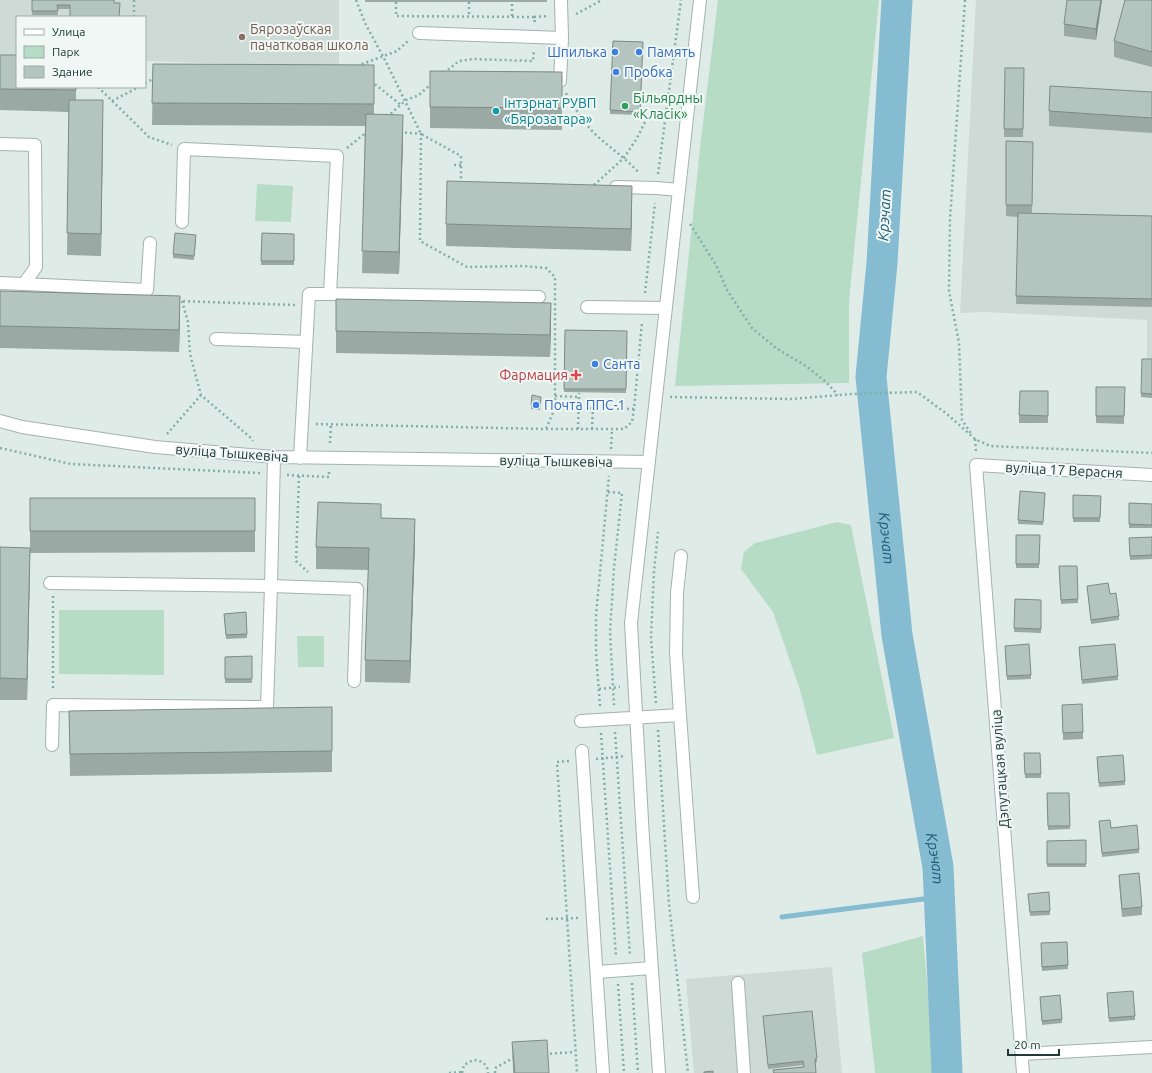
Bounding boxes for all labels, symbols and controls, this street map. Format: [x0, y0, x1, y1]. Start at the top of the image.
legend [16, 16, 146, 88]
place label: Бярозаўская пачатковая школа [250, 21, 369, 53]
text: Улица [52, 25, 85, 38]
marker: Бярозаўская пачатковая школа [237, 32, 247, 42]
place label: Шпилька [547, 44, 607, 60]
place label: Память [647, 44, 695, 60]
text: Парк [52, 45, 80, 58]
marker: Шпилька [610, 47, 620, 57]
marker: Память [634, 47, 644, 57]
place label: Пробка [624, 64, 673, 80]
text: Здание [52, 65, 93, 78]
marker: Пробка [611, 67, 621, 77]
place label: Більярдны «Класік» [633, 90, 703, 122]
place label: Інтэрнат РУВП «Бярозатара» [504, 95, 597, 127]
marker: Більярдны «Класік» [620, 101, 630, 111]
marker: Інтэрнат РУВП «Бярозатара» [491, 106, 501, 116]
water label: Крэчат [874, 189, 894, 241]
place label: Санта [603, 356, 640, 372]
marker: Санта [590, 359, 600, 369]
place label: Фармация [499, 367, 568, 383]
marker: Фармация [571, 370, 581, 380]
place label: Почта ППС-1 [544, 397, 625, 413]
marker: Почта ППС-1 [531, 400, 541, 410]
street label: вуліца Тышкевіча [175, 441, 289, 465]
street label: вуліца Тышкевіча [499, 452, 613, 470]
street label: вуліца 17 Верасня [1005, 459, 1123, 481]
water label: Крэчат [876, 511, 898, 565]
street label: Дэпутацкая вуліца [988, 709, 1012, 829]
water label: Крэчат [924, 831, 947, 885]
scale bar [1008, 1031, 1059, 1057]
text: 20 m [1014, 1038, 1041, 1051]

